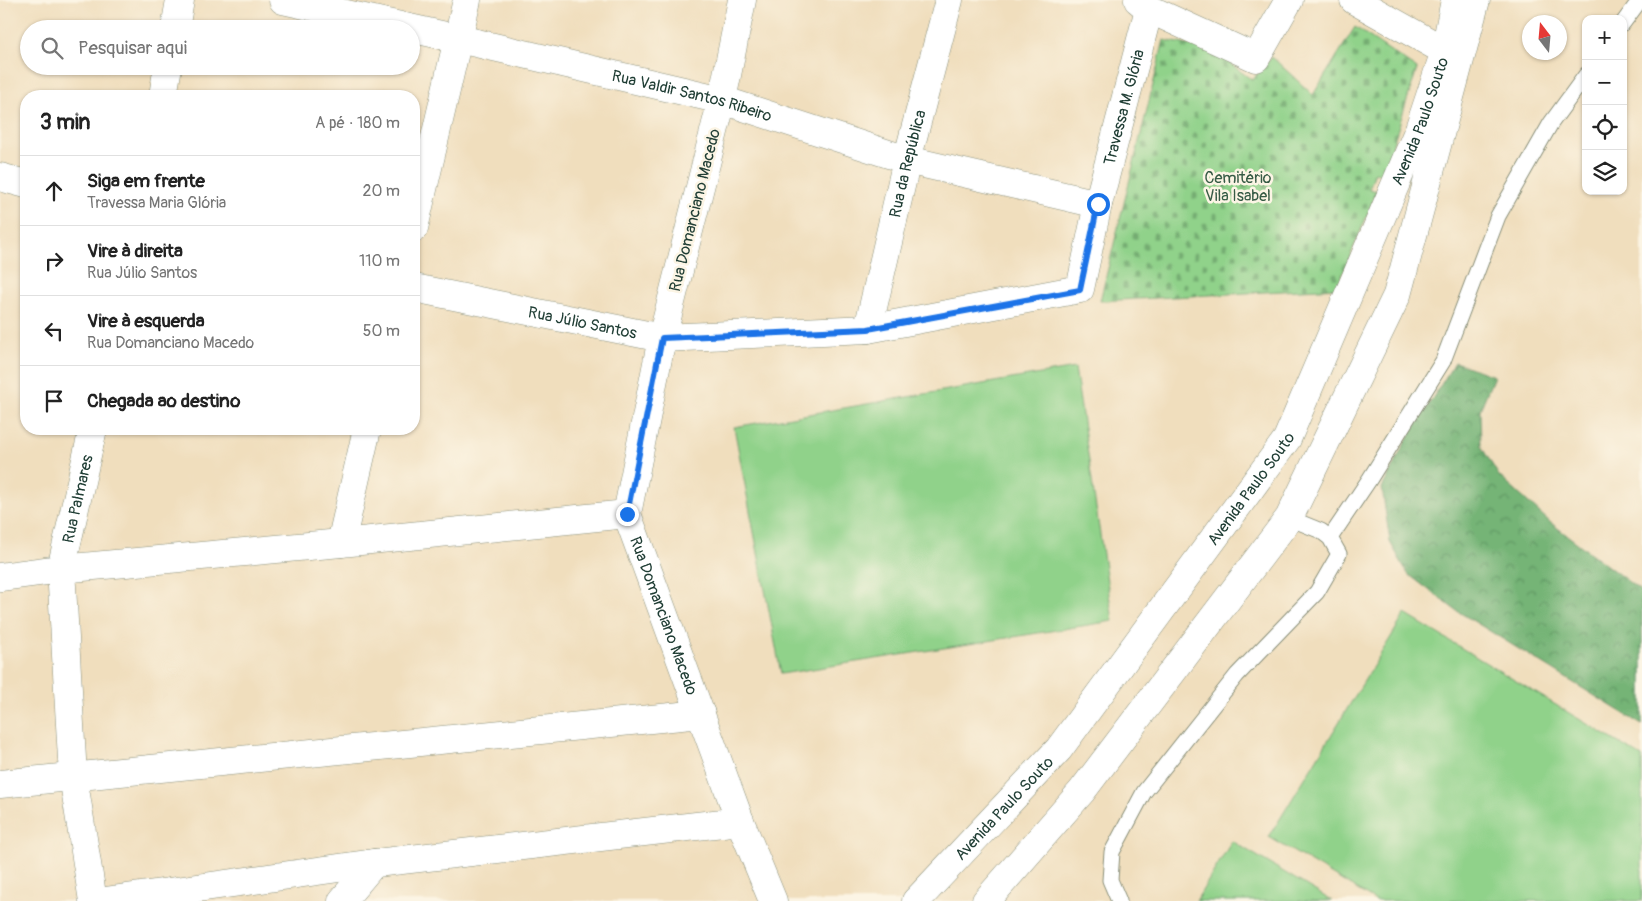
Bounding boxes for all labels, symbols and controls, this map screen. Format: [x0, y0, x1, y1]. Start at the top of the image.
north arrow [1522, 15, 1567, 60]
map controls [1582, 15, 1627, 195]
button: + [1582, 15, 1627, 60]
search box [20, 20, 420, 75]
icon: search [38, 34, 66, 62]
text: Pesquisar aqui [78, 36, 187, 60]
street label: Travessa M. Glória [1100, 47, 1149, 167]
street label: Avenida Paulo Souto [1387, 54, 1453, 189]
button: − [1582, 60, 1627, 105]
street label: Rua Valdir Santos Ribeiro [610, 66, 775, 127]
button: locate [1582, 105, 1627, 150]
street label: Rua da República [885, 108, 931, 220]
text: 3 min [40, 109, 90, 136]
text: A pé · 180 m [315, 113, 400, 133]
street label: Rua Domanciano Macedo [665, 126, 725, 294]
button: layers [1582, 150, 1627, 195]
park label: Cemitério Vila Isabel [1205, 168, 1272, 206]
text: Siga em frente [87, 169, 205, 193]
icon: ahead [40, 177, 68, 205]
text: 20 m [362, 181, 400, 201]
text: Travessa Maria Glória [87, 193, 226, 213]
route start [1087, 193, 1110, 216]
text: Vire à direita [87, 239, 183, 263]
icon: right [40, 247, 68, 275]
text: 110 m [359, 251, 400, 271]
text: Rua Júlio Santos [87, 263, 197, 283]
street label: Rua Júlio Santos [526, 302, 638, 344]
text: Vire à esquerda [87, 309, 205, 333]
icon: left [40, 317, 68, 345]
text: 50 m [363, 321, 400, 341]
text: Rua Domanciano Macedo [87, 333, 254, 353]
icon: arrive [40, 387, 68, 415]
text: Chegada ao destino [87, 389, 240, 413]
street label: Avenida Paulo Souto [1203, 429, 1300, 550]
street label: Rua Palmares [58, 453, 98, 545]
route end [616, 503, 639, 526]
street label: Rua Domanciano Macedo [625, 534, 702, 698]
street label: Avenida Paulo Souto [951, 752, 1058, 865]

